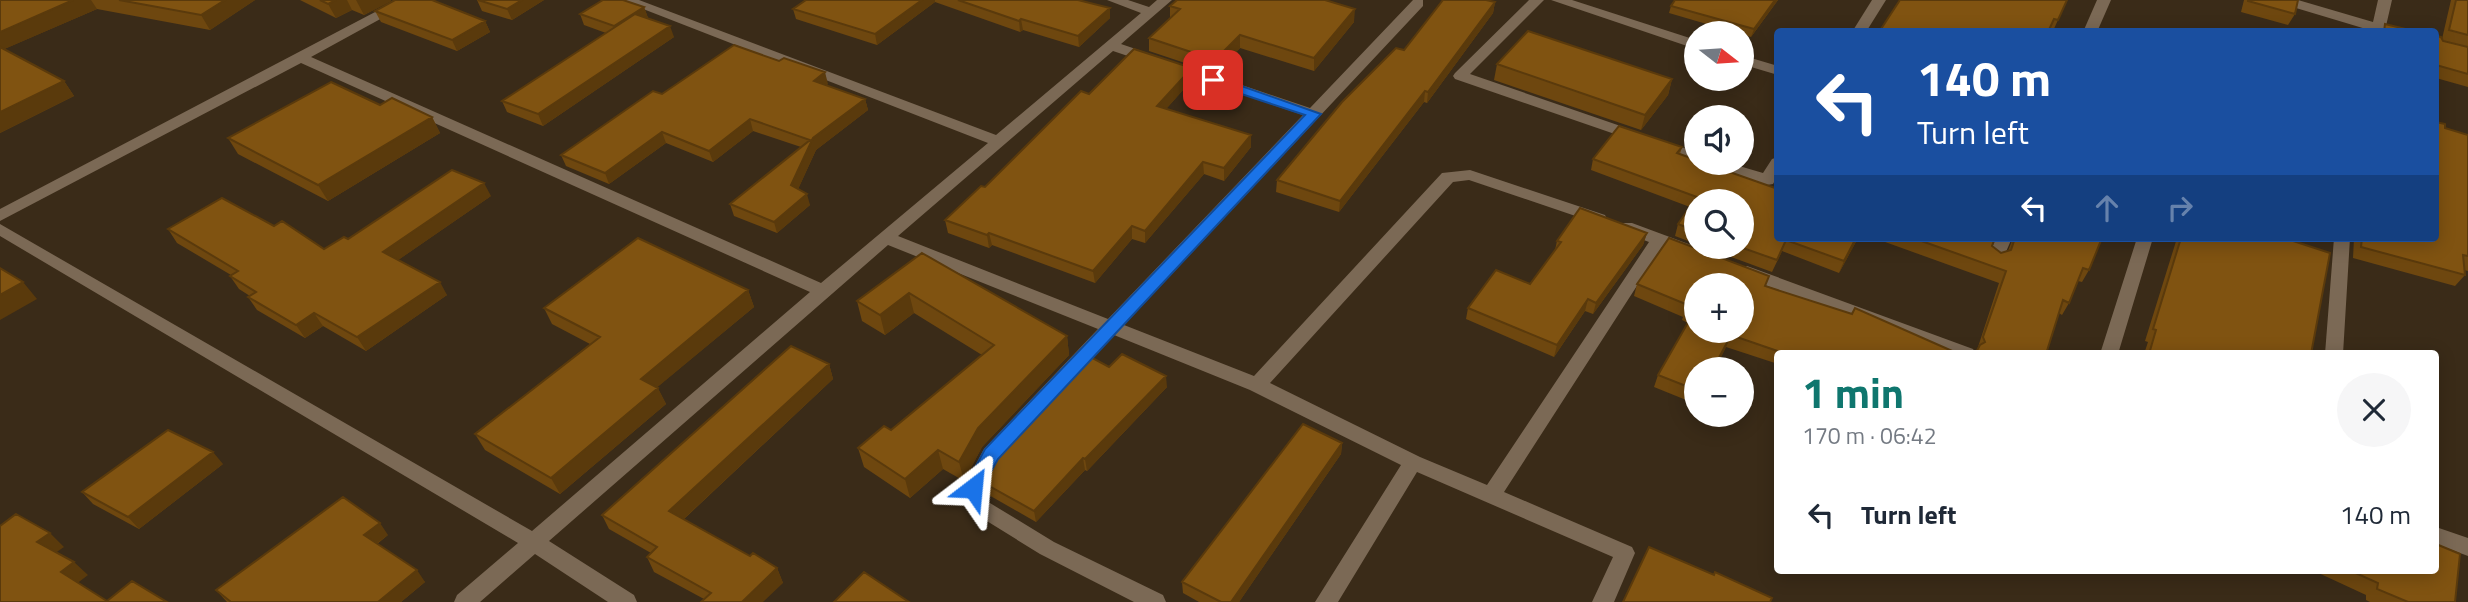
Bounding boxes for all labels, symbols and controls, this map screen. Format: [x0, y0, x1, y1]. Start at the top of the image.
north arrow [1684, 21, 1754, 91]
map controls [1684, 21, 1754, 427]
text: 140 m [1917, 40, 2051, 115]
pin [1183, 50, 1243, 110]
icon: left [1802, 56, 1893, 147]
icon: arrive [1194, 61, 1232, 99]
button: sound [1684, 105, 1754, 175]
text: Turn left [1917, 108, 2029, 156]
button: search [1684, 189, 1754, 259]
icon: left [2015, 189, 2053, 227]
icon: ahead [2088, 189, 2126, 227]
icon: right [2161, 189, 2199, 227]
button: + [1684, 273, 1754, 343]
button: − [1684, 357, 1754, 427]
text: 1 min [1802, 360, 1904, 424]
button: close [2337, 373, 2411, 447]
text: 170 m · 06:42 [1802, 418, 1937, 453]
position arrow [936, 451, 1010, 525]
text: Turn left [1861, 495, 1956, 534]
text: 140 m [2340, 495, 2411, 534]
icon: left [1802, 496, 1840, 534]

